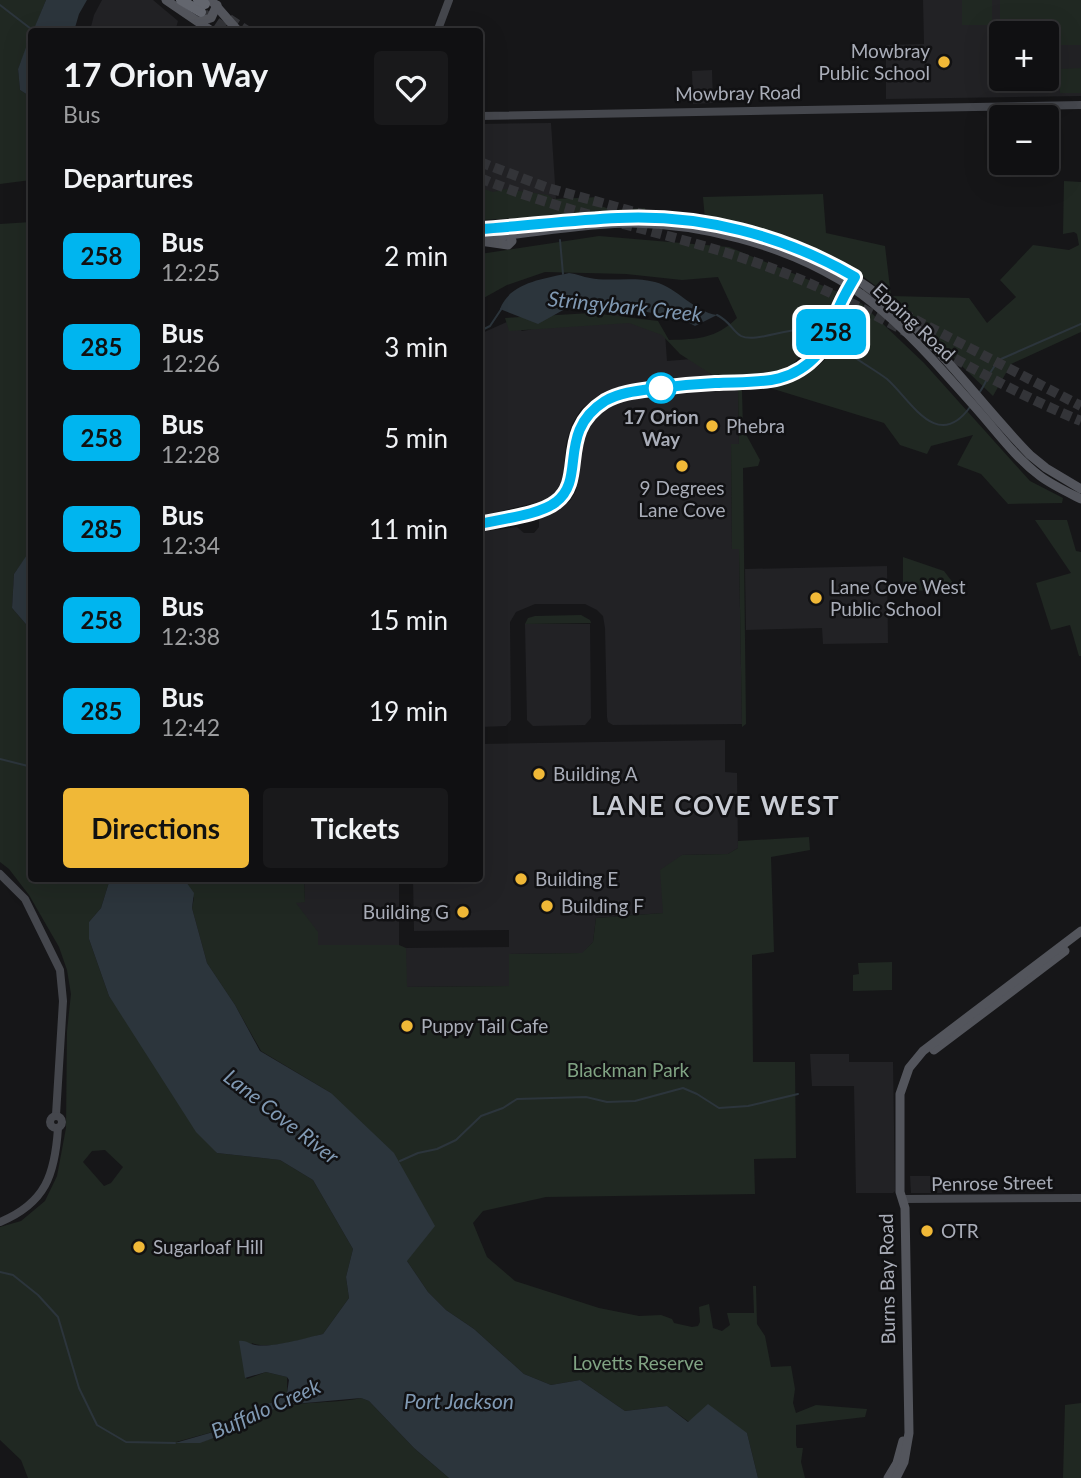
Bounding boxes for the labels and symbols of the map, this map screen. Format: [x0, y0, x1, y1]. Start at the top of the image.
place label: Mowbray Public School [819, 39, 930, 84]
marker: Mowbray Public School [936, 54, 952, 70]
street label: Mowbray Road [675, 80, 801, 105]
street label: Epping Road [868, 278, 960, 366]
water label: Stringybark Creek [547, 285, 704, 326]
line badge: 258 [791, 309, 871, 355]
marker: 17 Orion Way [646, 373, 676, 403]
place label: 17 Orion Way [623, 405, 699, 450]
place label: Phebra [726, 414, 785, 437]
marker: Phebra [704, 418, 720, 434]
marker: 9 Degrees Lane Cove [674, 458, 690, 474]
place label: 9 Degrees Lane Cove [638, 476, 726, 521]
place label: Lane Cove West Public School [830, 575, 966, 620]
marker: Lane Cove West Public School [808, 590, 824, 606]
place label: Building A [553, 762, 638, 785]
marker: Building A [531, 766, 547, 782]
district label: LANE COVE WEST [591, 789, 841, 821]
place label: Building E [535, 867, 618, 890]
marker: Building E [513, 871, 529, 887]
place label: Building F [561, 894, 644, 917]
marker: Building F [539, 898, 555, 914]
place label: Building G [363, 900, 449, 923]
marker: Building G [455, 904, 471, 920]
place label: Puppy Tail Cafe [421, 1014, 548, 1037]
marker: Puppy Tail Cafe [399, 1018, 415, 1034]
park label: Blackman Park [567, 1058, 690, 1081]
water label: Lane Cove River [220, 1063, 345, 1169]
street label: Penrose Street [931, 1170, 1053, 1195]
street label: Burns Bay Road [874, 1213, 899, 1345]
place label: OTR [941, 1219, 979, 1242]
marker: OTR [919, 1223, 935, 1239]
place label: Sugarloaf Hill [153, 1235, 264, 1258]
marker: Sugarloaf Hill [131, 1239, 147, 1255]
park label: Lovetts Reserve [572, 1351, 704, 1374]
water label: Buffalo Creek [207, 1372, 325, 1443]
water label: Port Jackson [404, 1388, 514, 1413]

